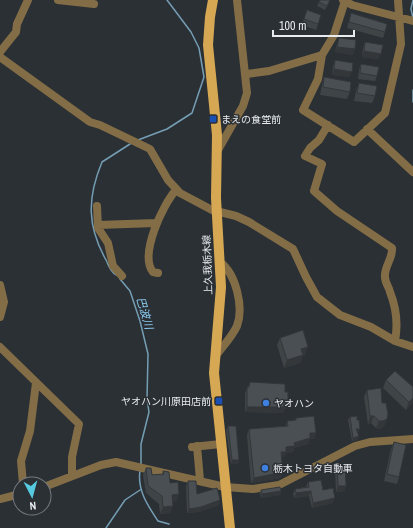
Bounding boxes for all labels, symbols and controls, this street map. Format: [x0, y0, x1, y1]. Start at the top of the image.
scale bar [273, 12, 354, 38]
text: 100 m [279, 18, 306, 34]
place label: まえの食堂前 [221, 113, 281, 126]
marker: まえの食堂前 [208, 114, 218, 124]
street label: 上久我栃木線 [200, 235, 215, 295]
water label: 巴波川 [134, 295, 157, 332]
place label: ヤオハン川原田店前 [121, 395, 211, 408]
marker: ヤオハン川原田店前 [214, 396, 224, 406]
place label: ヤオハン [274, 397, 314, 410]
marker: ヤオハン [261, 398, 271, 408]
place label: 栃木トヨタ自動車 [273, 462, 353, 475]
marker: 栃木トヨタ自動車 [260, 463, 270, 473]
north arrow [12, 476, 52, 516]
text: N [29, 499, 37, 513]

